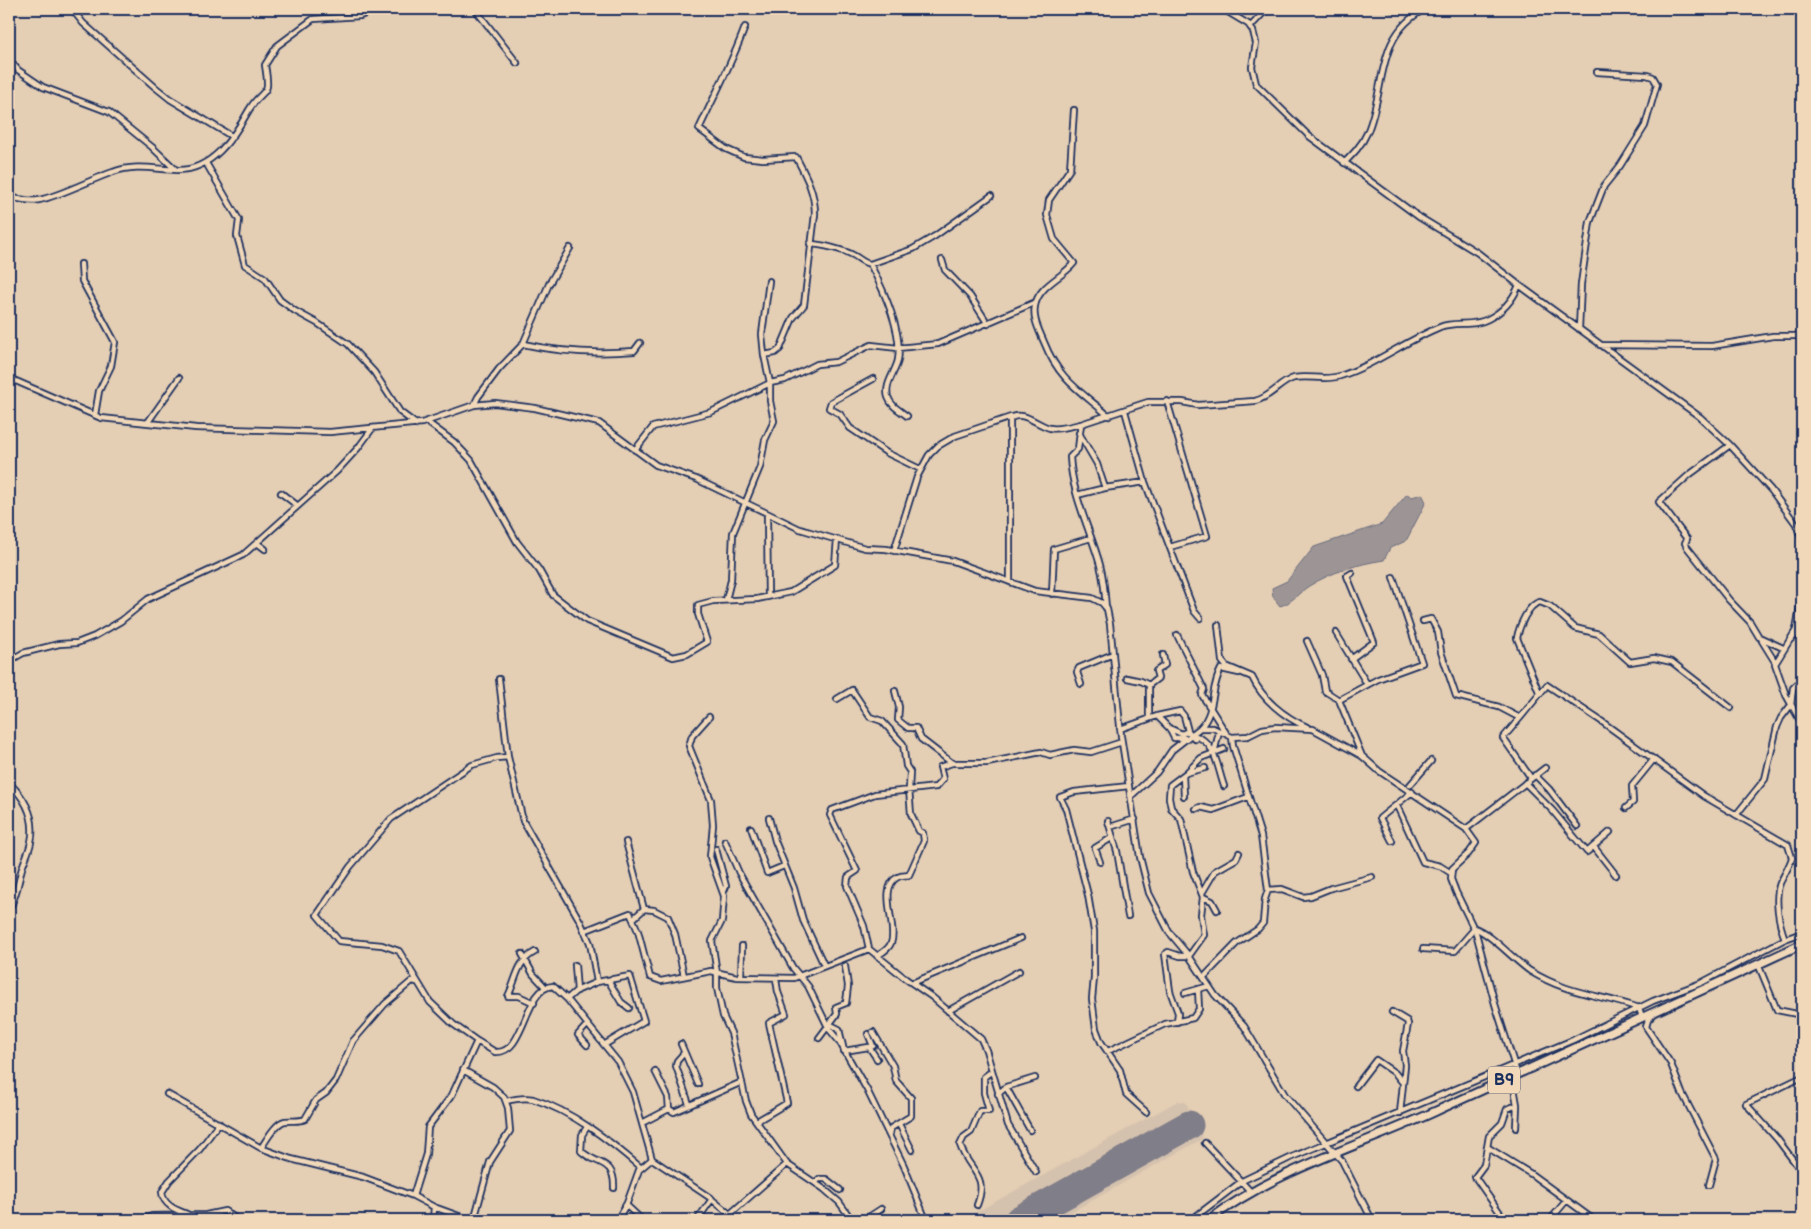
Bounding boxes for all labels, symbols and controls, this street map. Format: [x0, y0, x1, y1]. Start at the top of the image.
road number: B9 [1488, 1066, 1520, 1094]

